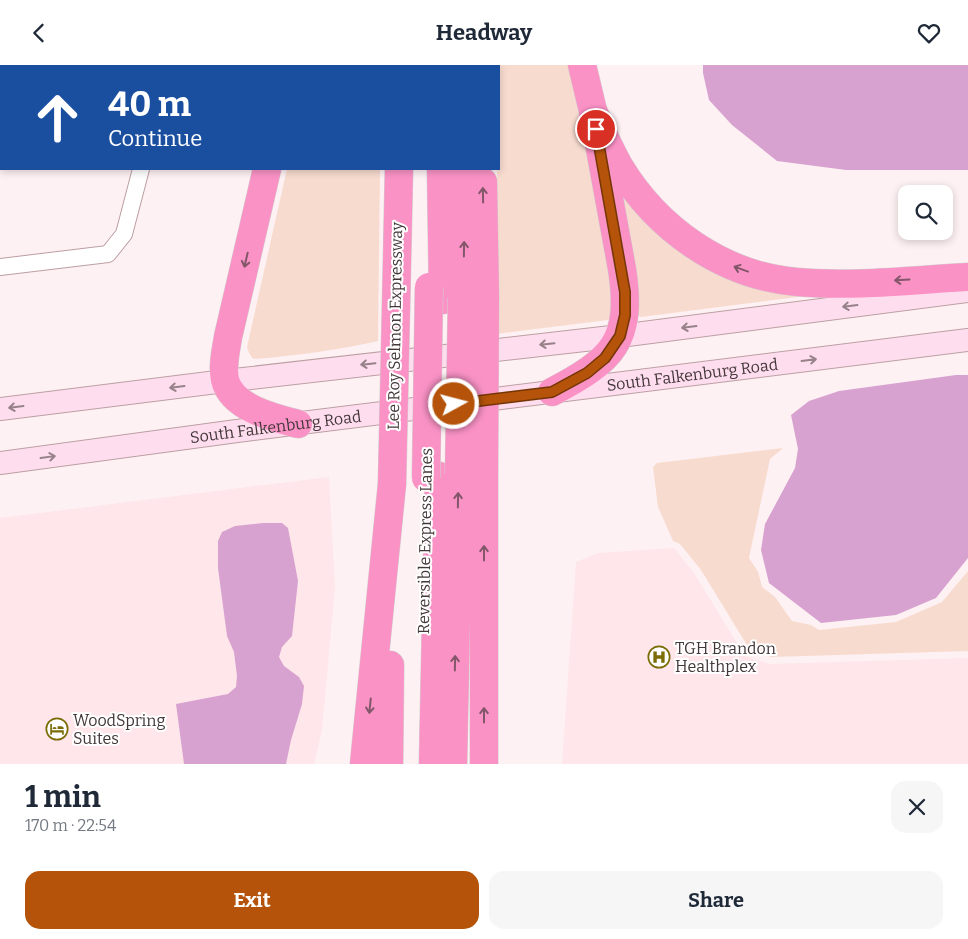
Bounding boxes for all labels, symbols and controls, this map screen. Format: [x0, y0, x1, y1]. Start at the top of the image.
icon: back [25, 19, 53, 47]
text: Headway [436, 19, 532, 46]
icon: heart [915, 19, 943, 47]
text: 40 m [108, 83, 191, 125]
icon: ahead [25, 85, 90, 150]
pin [575, 108, 617, 150]
icon: arrive [582, 115, 610, 143]
text: Continue [108, 125, 202, 152]
map controls [898, 185, 953, 240]
button: search [898, 185, 953, 240]
one-way arrow [479, 187, 488, 203]
street label: Lee Roy Selmon Expressway [384, 221, 406, 430]
one-way arrow [459, 242, 468, 258]
one-way arrow [241, 252, 250, 268]
one-way arrow [734, 264, 749, 273]
one-way arrow [894, 276, 910, 285]
one-way arrow [843, 301, 859, 311]
one-way arrow [681, 322, 697, 332]
one-way arrow [540, 339, 556, 349]
street label: South Falkenburg Road [606, 354, 780, 394]
one-way arrow [800, 355, 816, 365]
one-way arrow [361, 359, 377, 369]
position arrow [427, 377, 479, 429]
one-way arrow [169, 382, 185, 392]
one-way arrow [8, 402, 24, 412]
street label: South Falkenburg Road [189, 406, 363, 447]
street label: Reversible Express Lanes [414, 448, 436, 634]
one-way arrow [40, 452, 56, 462]
one-way arrow [454, 493, 463, 509]
one-way arrow [479, 545, 489, 562]
place label: TGH Brandon Healthplex [675, 639, 776, 676]
hospital icon: TGH Brandon Healthplex [647, 645, 671, 669]
one-way arrow [450, 655, 460, 672]
one-way arrow [365, 698, 375, 714]
one-way arrow [479, 708, 489, 724]
place label: WoodSpring Suites [73, 711, 165, 748]
hotel icon: WoodSpring Suites [45, 717, 69, 741]
text: 1 min [25, 779, 101, 815]
button: close [891, 781, 943, 833]
text: 170 m · 22:54 [25, 816, 116, 835]
button: Exit [25, 871, 479, 929]
button: Share [489, 871, 943, 929]

